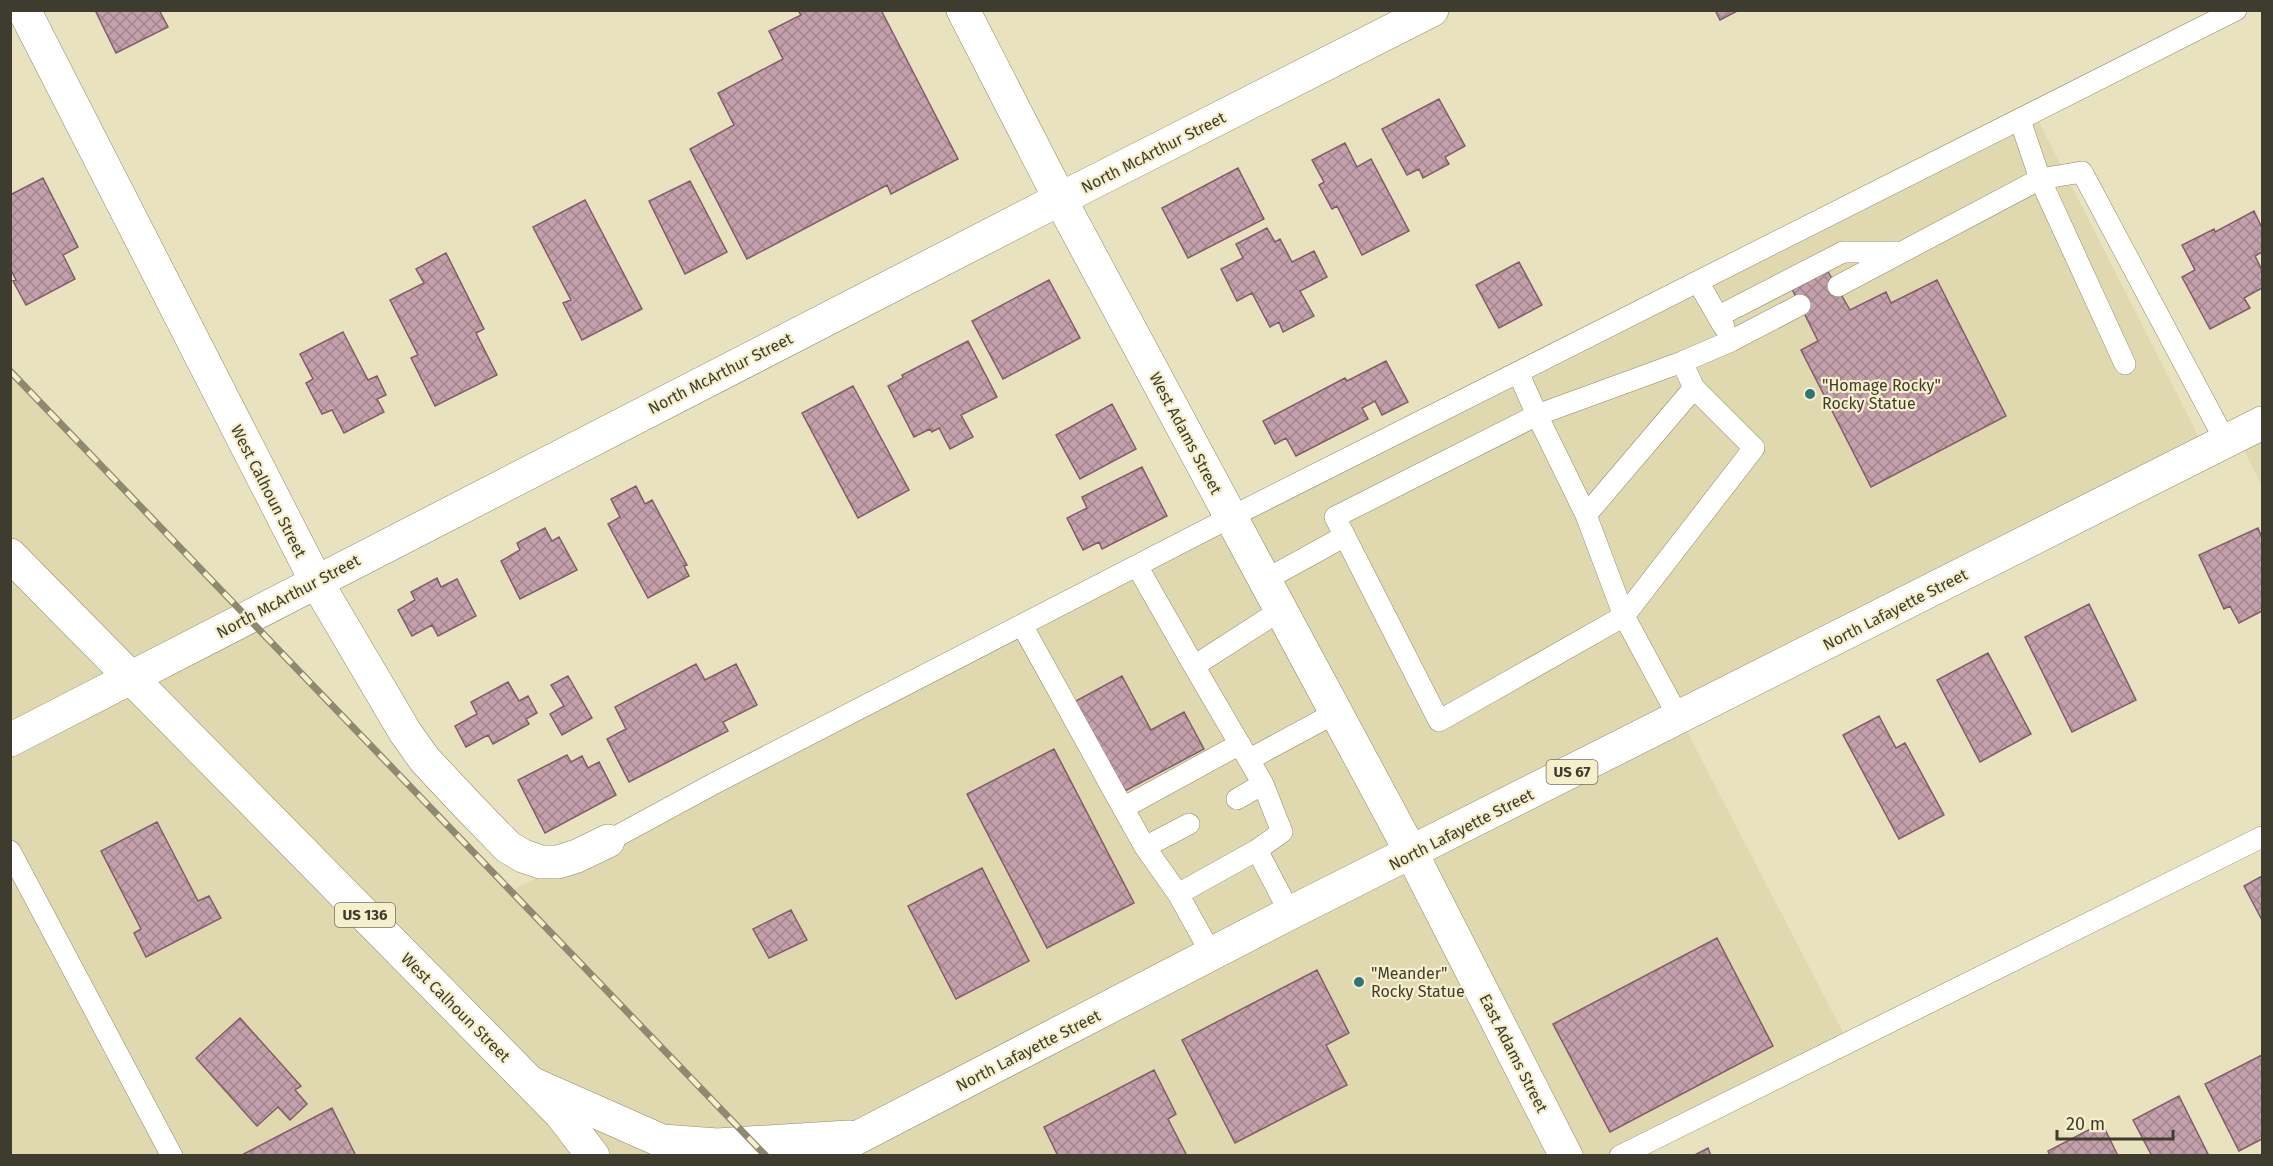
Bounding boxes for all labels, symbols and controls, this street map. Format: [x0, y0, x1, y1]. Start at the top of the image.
street label: North McArthur Street [1078, 108, 1229, 197]
street label: North McArthur Street [645, 329, 796, 418]
street label: West Adams Street [1145, 369, 1226, 498]
place label: "Homage Rocky" Rocky Statue [1822, 376, 1941, 413]
marker: "Homage Rocky" Rocky Statue [1803, 387, 1817, 401]
street label: West Calhoun Street [227, 422, 310, 561]
street label: North McArthur Street [213, 550, 363, 642]
street label: North Lafayette Street [1820, 565, 1971, 654]
road number: US 67 [1546, 760, 1598, 784]
street label: North Lafayette Street [1386, 785, 1537, 874]
road number: US 136 [335, 903, 395, 927]
street label: West Calhoun Street [397, 949, 514, 1066]
place label: "Meander" Rocky Statue [1371, 964, 1465, 1001]
marker: "Meander" Rocky Statue [1352, 975, 1366, 989]
street label: East Adams Street [1475, 991, 1552, 1116]
street label: North Lafayette Street [953, 1006, 1104, 1095]
scale bar [2057, 1103, 2172, 1141]
text: 20 m [2066, 1113, 2105, 1135]

